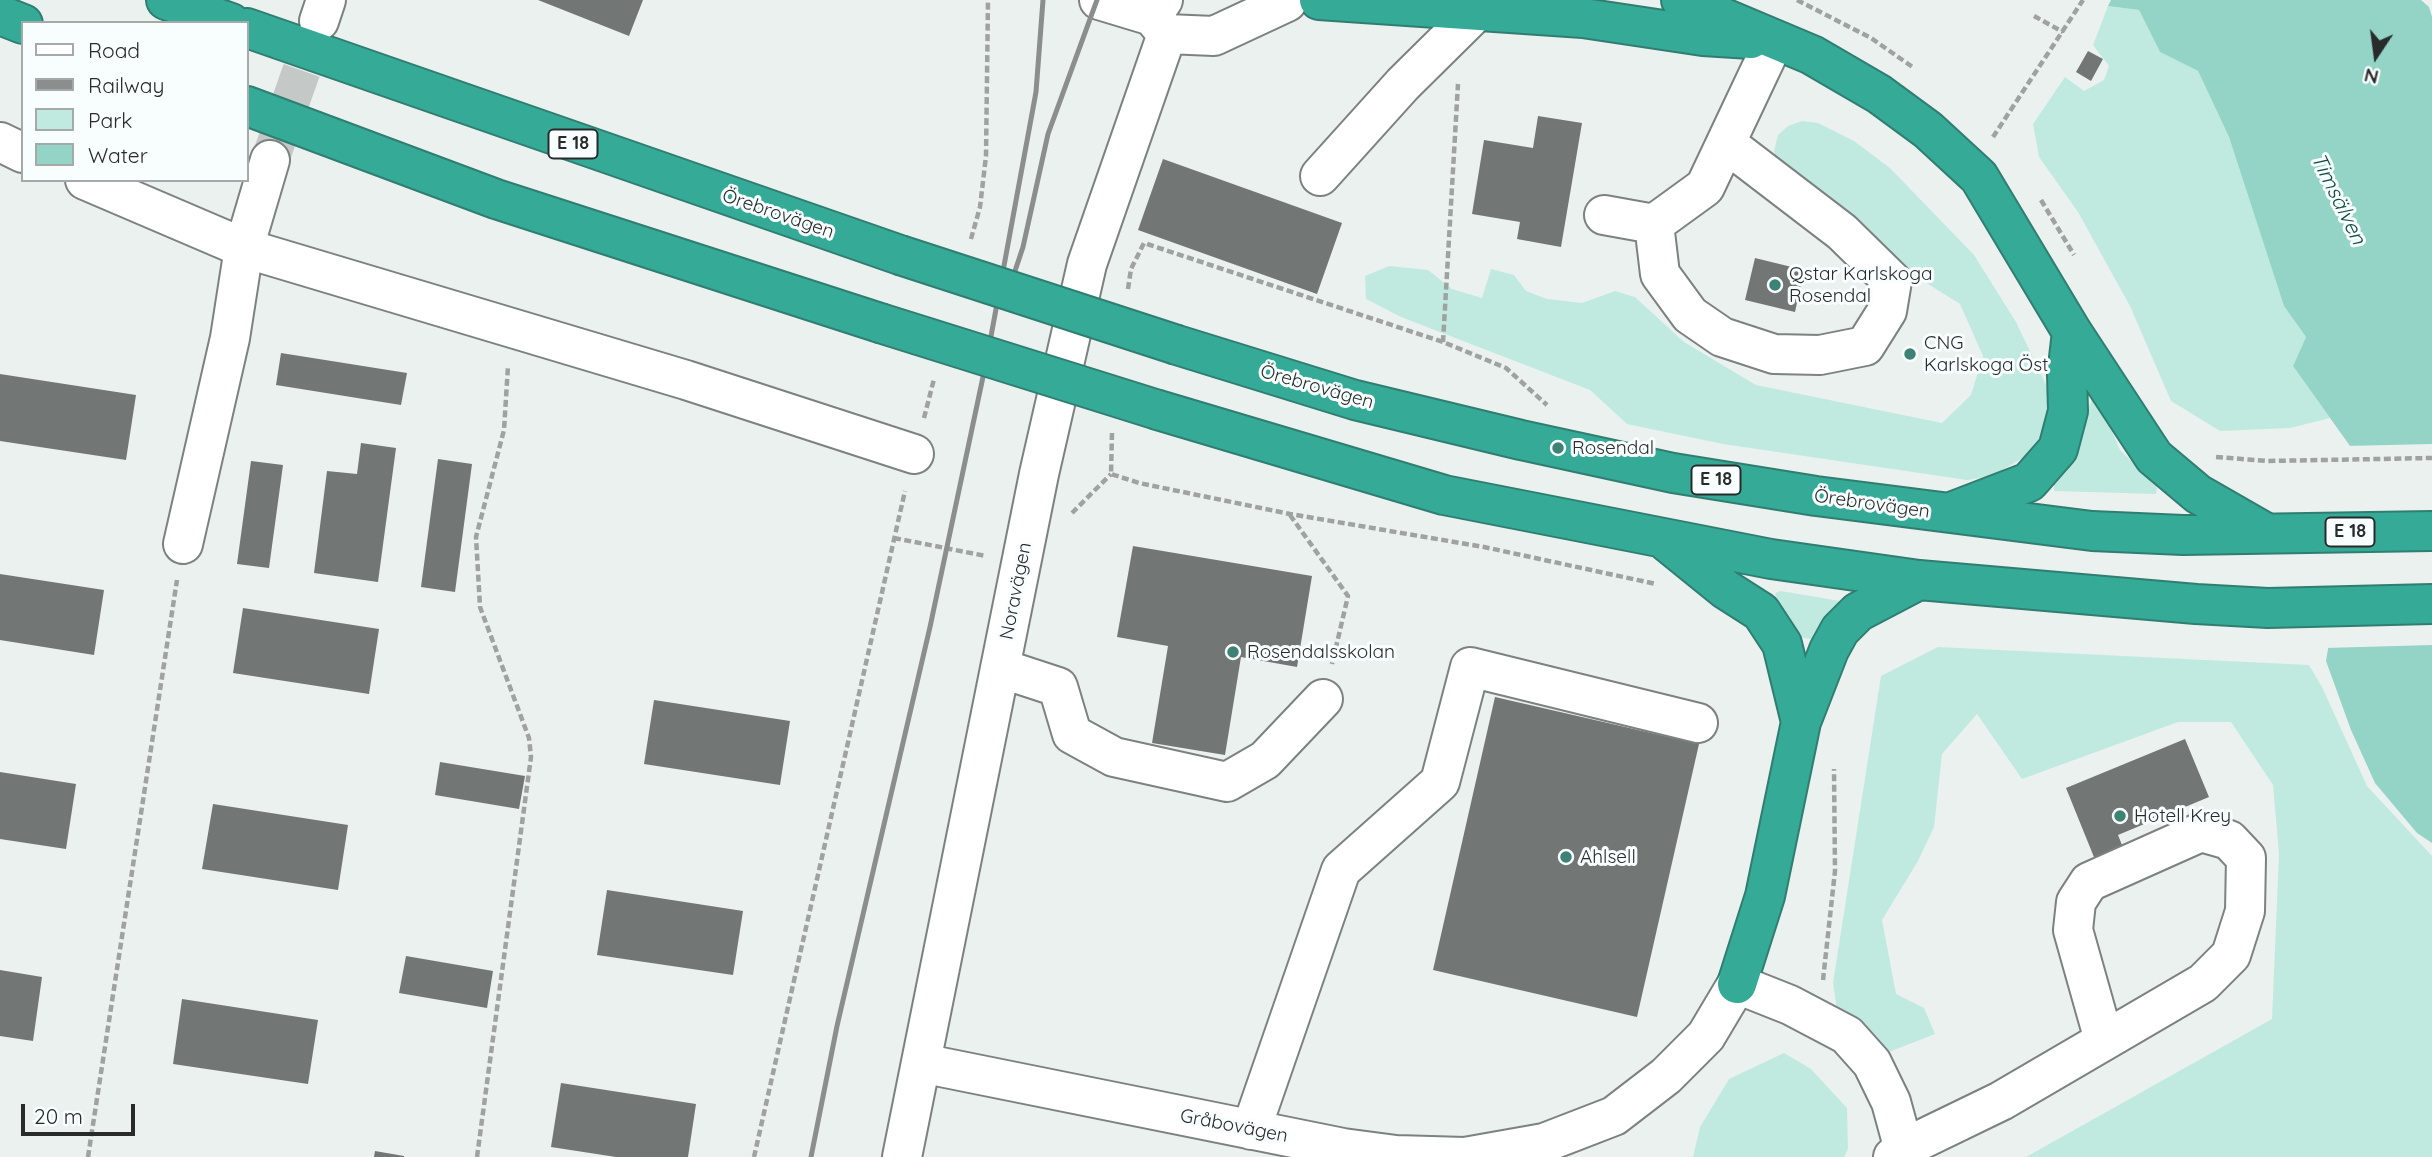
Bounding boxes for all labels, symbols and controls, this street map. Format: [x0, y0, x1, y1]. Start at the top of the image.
legend [21, 21, 248, 182]
north arrow [2341, 21, 2411, 91]
text: Road [88, 37, 140, 63]
text: N [2362, 63, 2381, 90]
text: Railway [88, 72, 164, 98]
text: Park [88, 107, 132, 133]
road number: E 18 [548, 130, 598, 159]
text: Water [88, 142, 148, 168]
water label: Timsälven [2305, 149, 2371, 249]
street label: Örebrovägen [719, 184, 837, 244]
place label: Qstar Karlskoga Rosendal [1789, 263, 1933, 307]
marker: Qstar Karlskoga Rosendal [1767, 277, 1783, 293]
place label: CNG Karlskoga Öst [1924, 332, 2049, 376]
marker: CNG Karlskoga Öst [1902, 346, 1918, 362]
street label: Örebrovägen [1258, 360, 1376, 414]
place label: Rosendal [1572, 437, 1654, 459]
marker: Rosendal [1550, 440, 1566, 456]
road number: E 18 [1692, 466, 1740, 494]
street label: Örebrovägen [1813, 485, 1931, 523]
road number: E 18 [2326, 518, 2374, 546]
street label: Noravägen [995, 541, 1037, 641]
place label: Rosendalsskolan [1247, 641, 1395, 663]
marker: Rosendalsskolan [1225, 644, 1241, 660]
place label: Hotell Krey [2134, 805, 2231, 827]
marker: Hotell Krey [2112, 808, 2128, 824]
place label: Ahlsell [1580, 846, 1636, 868]
marker: Ahlsell [1558, 849, 1574, 865]
scale bar [24, 1090, 138, 1134]
text: 20 m [34, 1103, 83, 1129]
street label: Gråbovägen [1178, 1104, 1290, 1148]

